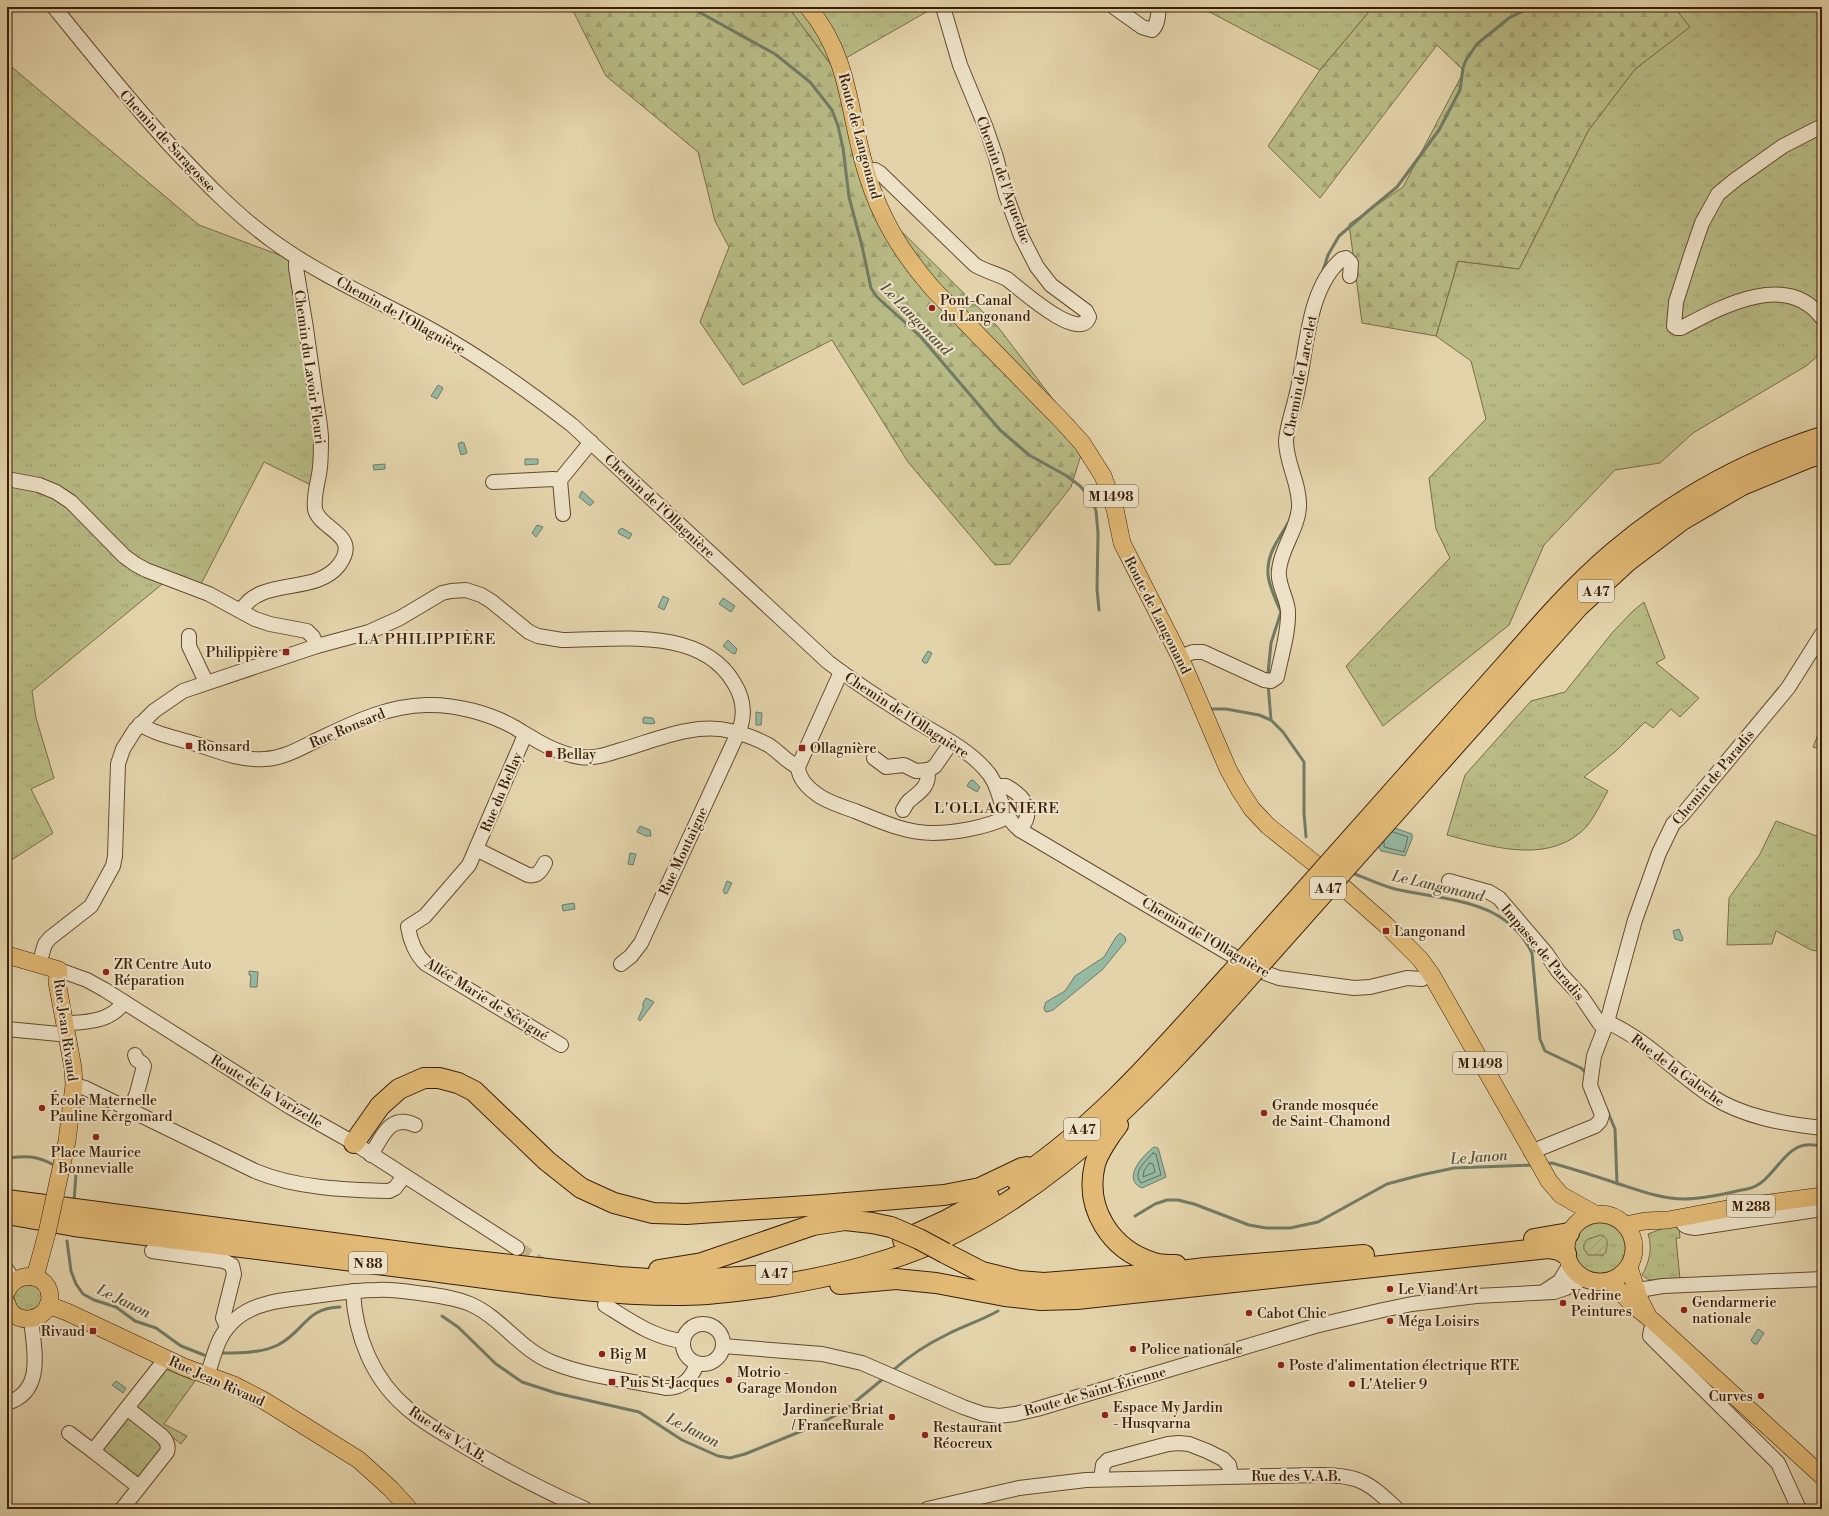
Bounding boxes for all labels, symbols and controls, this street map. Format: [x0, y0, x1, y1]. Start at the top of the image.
street label: Route de Langonand [834, 71, 885, 201]
street label: Chemin de Saragosse [115, 87, 219, 197]
street label: Chemin de l'Aqueduc [972, 114, 1035, 247]
street label: Chemin de l'Ollagnière [333, 273, 468, 359]
water label: Le Langonand [876, 278, 955, 360]
street label: Chemin du Lavoir Fleuri [289, 289, 329, 446]
place label: Pont-Canal du Langonand [940, 292, 1030, 326]
marker: Pont-Canal du Langonand [927, 303, 937, 313]
street label: Chemin de Larcelet [1280, 314, 1322, 439]
street label: Chemin de l'Ollagnière [600, 451, 718, 563]
road number: M 1498 [1084, 485, 1138, 507]
street label: Route de Langonand [1120, 554, 1195, 677]
road number: A 47 [1578, 580, 1614, 602]
district label: LA PHILIPPIÈRE [358, 629, 496, 649]
place label: Philippière [206, 644, 278, 662]
marker: Philippière [281, 647, 291, 657]
street label: Chemin de l'Ollagnière [842, 668, 972, 762]
street label: Rue Ronsard [307, 705, 388, 753]
street label: Chemin de Paradis [1669, 726, 1759, 829]
place label: Ronsard [197, 738, 250, 756]
place label: Ollagnière [810, 740, 877, 756]
marker: Ronsard [184, 741, 194, 751]
marker: Ollagnière [797, 743, 807, 753]
place label: Bellay [556, 746, 596, 764]
street label: Rue du Bellay [477, 749, 527, 835]
marker: Bellay [544, 749, 554, 759]
district label: L'OLLAGNIÈRE [934, 798, 1060, 818]
street label: Rue Montaigne [656, 804, 712, 899]
water label: Le Langonand [1389, 866, 1486, 906]
road number: A 47 [1310, 877, 1346, 899]
street label: Chemin de l'Ollagnière [1138, 894, 1273, 982]
street label: Impasse de Paradis [1497, 901, 1588, 1005]
place label: Langonand [1394, 923, 1466, 941]
marker: Langonand [1381, 926, 1391, 936]
street label: Allée Marie de Sévigné [420, 954, 552, 1045]
place label: ZR Centre Auto Réparation [114, 956, 212, 990]
marker: ZR Centre Auto Réparation [101, 967, 111, 977]
street label: Rue Jean Rivaud [49, 978, 81, 1083]
street label: Rue de la Galoche [1627, 1031, 1728, 1111]
street label: Route de la Varizelle [207, 1051, 326, 1133]
road number: M 1498 [1453, 1052, 1507, 1074]
place label: École Maternelle Pauline Kergomard [50, 1090, 173, 1126]
place label: Grande mosquée de Saint-Chamond [1272, 1097, 1390, 1131]
marker: École Maternelle Pauline Kergomard [37, 1103, 47, 1113]
marker: Grande mosquée de Saint-Chamond [1259, 1108, 1269, 1118]
road number: A 47 [1064, 1118, 1100, 1140]
marker: Place Maurice Bonnevialle [91, 1132, 101, 1142]
place label: Place Maurice Bonnevialle [51, 1144, 141, 1178]
water label: Le Janon [1449, 1146, 1509, 1169]
road number: M 288 [1727, 1195, 1775, 1217]
road number: N 88 [349, 1252, 387, 1274]
road number: A 47 [756, 1262, 792, 1284]
water label: Le Janon [93, 1280, 154, 1323]
place label: Le Viand'Art [1398, 1281, 1479, 1299]
marker: Le Viand'Art [1385, 1284, 1395, 1294]
place label: Vedrine Peintures [1570, 1287, 1632, 1321]
place label: Gendarmerie nationale [1692, 1294, 1776, 1328]
marker: Vedrine Peintures [1558, 1298, 1568, 1308]
place label: Cabot Chic [1257, 1305, 1327, 1323]
marker: Gendarmerie nationale [1679, 1305, 1689, 1315]
marker: Cabot Chic [1244, 1308, 1254, 1318]
place label: Méga Loisirs [1398, 1313, 1479, 1331]
marker: Méga Loisirs [1385, 1316, 1395, 1326]
place label: Rivaud [41, 1323, 85, 1341]
marker: Rivaud [88, 1326, 98, 1336]
place label: Police nationale [1141, 1341, 1243, 1359]
marker: Police nationale [1128, 1344, 1138, 1354]
place label: Big M [609, 1346, 648, 1364]
marker: Big M [597, 1349, 607, 1359]
street label: Rue Jean Rivaud [166, 1353, 267, 1411]
place label: Poste d'alimentation électrique RTE [1289, 1357, 1519, 1375]
marker: Poste d'alimentation électrique RTE [1276, 1360, 1286, 1370]
street label: Route de Saint-Étienne [1022, 1361, 1168, 1421]
place label: Motrio - Garage Mondon [737, 1364, 838, 1398]
place label: Puis St-Jacques [620, 1374, 719, 1392]
marker: Motrio - Garage Mondon [724, 1375, 734, 1385]
place label: L'Atelier 9 [1360, 1376, 1427, 1394]
marker: Puis St-Jacques [607, 1377, 617, 1387]
marker: L'Atelier 9 [1347, 1379, 1357, 1389]
place label: Curves [1709, 1388, 1753, 1406]
marker: Curves [1756, 1391, 1766, 1401]
place label: Espace My Jardin - Husqvarna [1113, 1399, 1224, 1433]
place label: Jardinerie Briat / FranceRurale [782, 1401, 884, 1435]
street label: Rue des V.A.B. [405, 1403, 490, 1467]
water label: Le Janon [662, 1409, 723, 1452]
marker: Espace My Jardin - Husqvarna [1100, 1410, 1110, 1420]
marker: Jardinerie Briat / FranceRurale [887, 1412, 897, 1422]
place label: Restaurant Réocreux [933, 1419, 1003, 1453]
marker: Restaurant Réocreux [920, 1430, 930, 1440]
street label: Rue des V.A.B. [1251, 1468, 1341, 1486]

